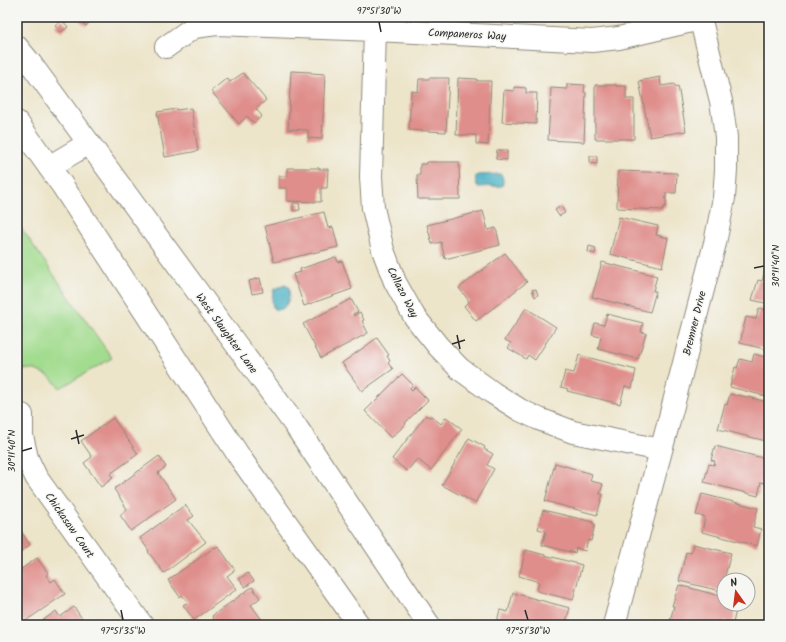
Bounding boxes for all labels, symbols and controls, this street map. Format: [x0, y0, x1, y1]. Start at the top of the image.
text: 97°51'30"W [357, 3, 402, 19]
street label: Companeros Way [427, 24, 507, 46]
text: 30°11'40"N [768, 245, 784, 287]
street label: Collazo Way [382, 264, 423, 322]
street label: West Slaughter Lane [191, 289, 262, 378]
street label: Bremner Drive [678, 289, 712, 358]
text: 30°11'40"N [4, 430, 20, 472]
street label: Chickasaw Court [40, 489, 99, 563]
north arrow [716, 572, 756, 612]
text: N [728, 574, 739, 593]
text: 97°51'35"W [100, 623, 146, 639]
text: 97°51'30"W [506, 623, 551, 639]

